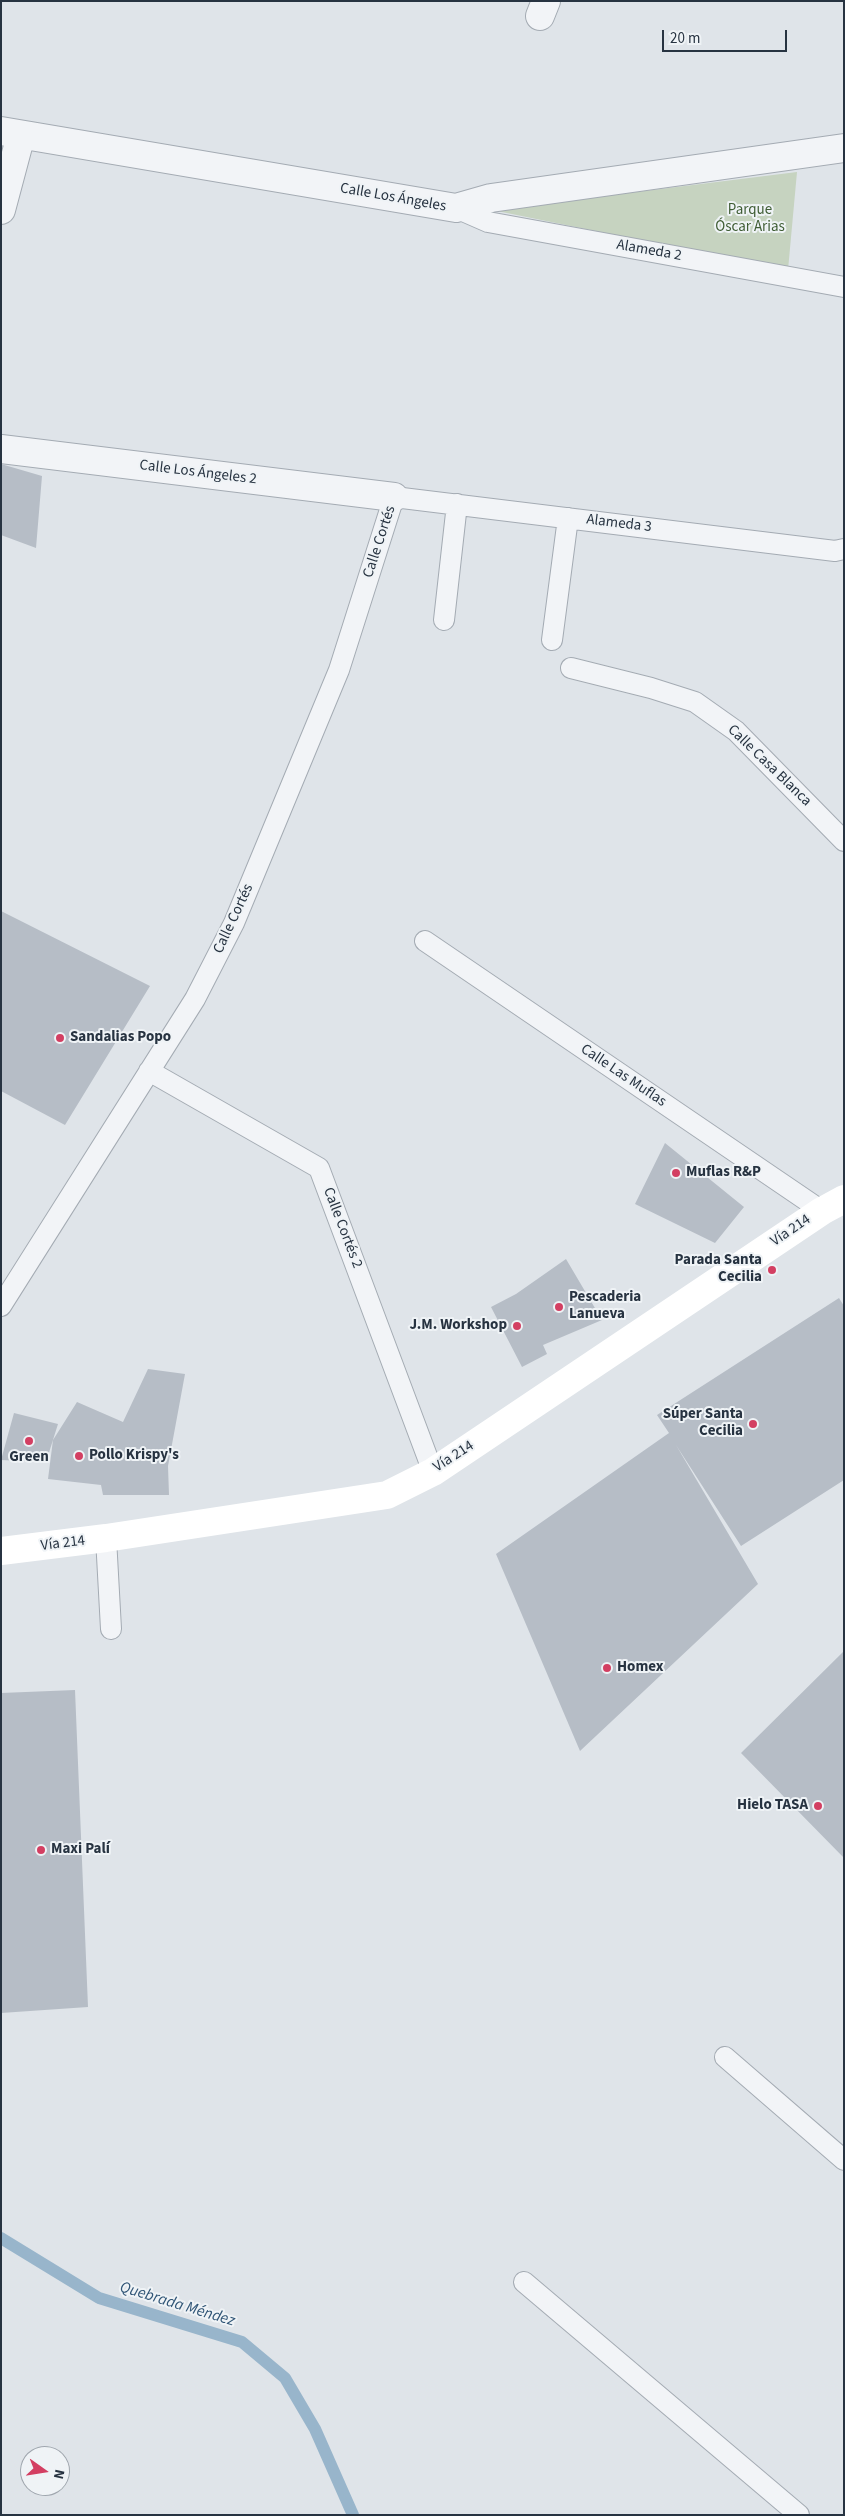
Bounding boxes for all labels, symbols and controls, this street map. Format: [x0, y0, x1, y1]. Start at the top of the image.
scale bar [665, 20, 790, 52]
text: 20 m [670, 28, 700, 49]
street label: Calle Los Ángeles [339, 180, 447, 216]
park label: Parque Óscar Arias [715, 202, 785, 237]
street label: Alameda 2 [615, 236, 683, 266]
street label: Calle Los Ángeles 2 [138, 457, 258, 489]
street label: Calle Cortés [360, 504, 400, 580]
street label: Alameda 3 [585, 511, 653, 537]
street label: Calle Casa Blanca [723, 721, 815, 811]
street label: Calle Cortés [210, 881, 258, 957]
place label: Sandalias Popo [70, 1029, 171, 1047]
marker: Sandalias Popo [54, 1032, 66, 1044]
street label: Calle Las Muflas [577, 1041, 669, 1111]
place label: Muflas R&P [686, 1164, 761, 1182]
marker: Muflas R&P [670, 1167, 682, 1179]
street label: Calle Cortés 2 [318, 1185, 366, 1271]
street label: Vía 214 [768, 1211, 814, 1251]
place label: Parada Santa Cecilia [675, 1252, 762, 1287]
marker: Parada Santa Cecilia [766, 1264, 778, 1276]
place label: Pescaderia Lanueva [569, 1289, 641, 1324]
marker: Pescaderia Lanueva [553, 1301, 565, 1313]
place label: J.M. Workshop [410, 1317, 507, 1335]
marker: J.M. Workshop [511, 1320, 523, 1332]
place label: Súper Santa Cecilia [663, 1406, 743, 1441]
marker: Súper Santa Cecilia [747, 1418, 759, 1430]
marker: Green [23, 1435, 35, 1447]
street label: Vía 214 [430, 1437, 478, 1477]
place label: Pollo Krispy's [89, 1447, 179, 1465]
place label: Green [9, 1449, 49, 1467]
marker: Pollo Krispy's [73, 1450, 85, 1462]
street label: Vía 214 [40, 1532, 86, 1556]
place label: Homex [617, 1659, 664, 1677]
marker: Homex [601, 1662, 613, 1674]
place label: Hielo TASA [737, 1797, 808, 1815]
marker: Hielo TASA [812, 1800, 824, 1812]
place label: Maxi Palí [51, 1841, 110, 1859]
marker: Maxi Palí [35, 1844, 47, 1856]
water label: Quebrada Méndez [117, 2278, 237, 2332]
north arrow [20, 2446, 70, 2496]
text: N [48, 2467, 69, 2481]

